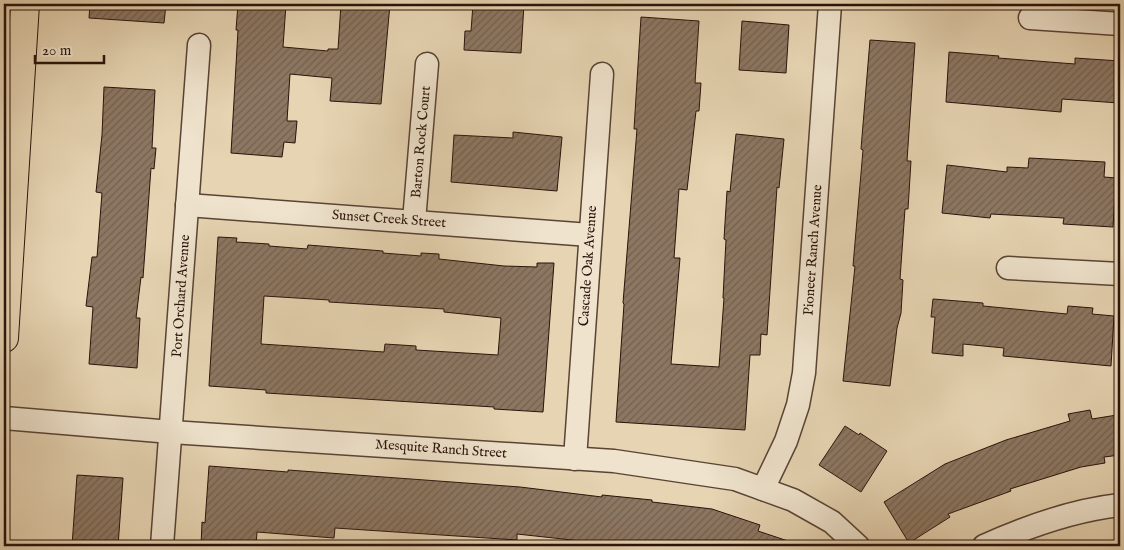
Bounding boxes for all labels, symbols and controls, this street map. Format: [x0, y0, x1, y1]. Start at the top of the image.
scale bar [35, 32, 104, 64]
text: 20 m [42, 41, 72, 60]
street label: Barton Rock Court [407, 85, 435, 199]
street label: Pioneer Ranch Avenue [799, 183, 827, 316]
street label: Cascade Oak Avenue [575, 204, 601, 327]
street label: Sunset Creek Street [331, 206, 447, 232]
street label: Port Orchard Avenue [168, 233, 194, 358]
street label: Mesquite Ranch Street [375, 435, 508, 463]

